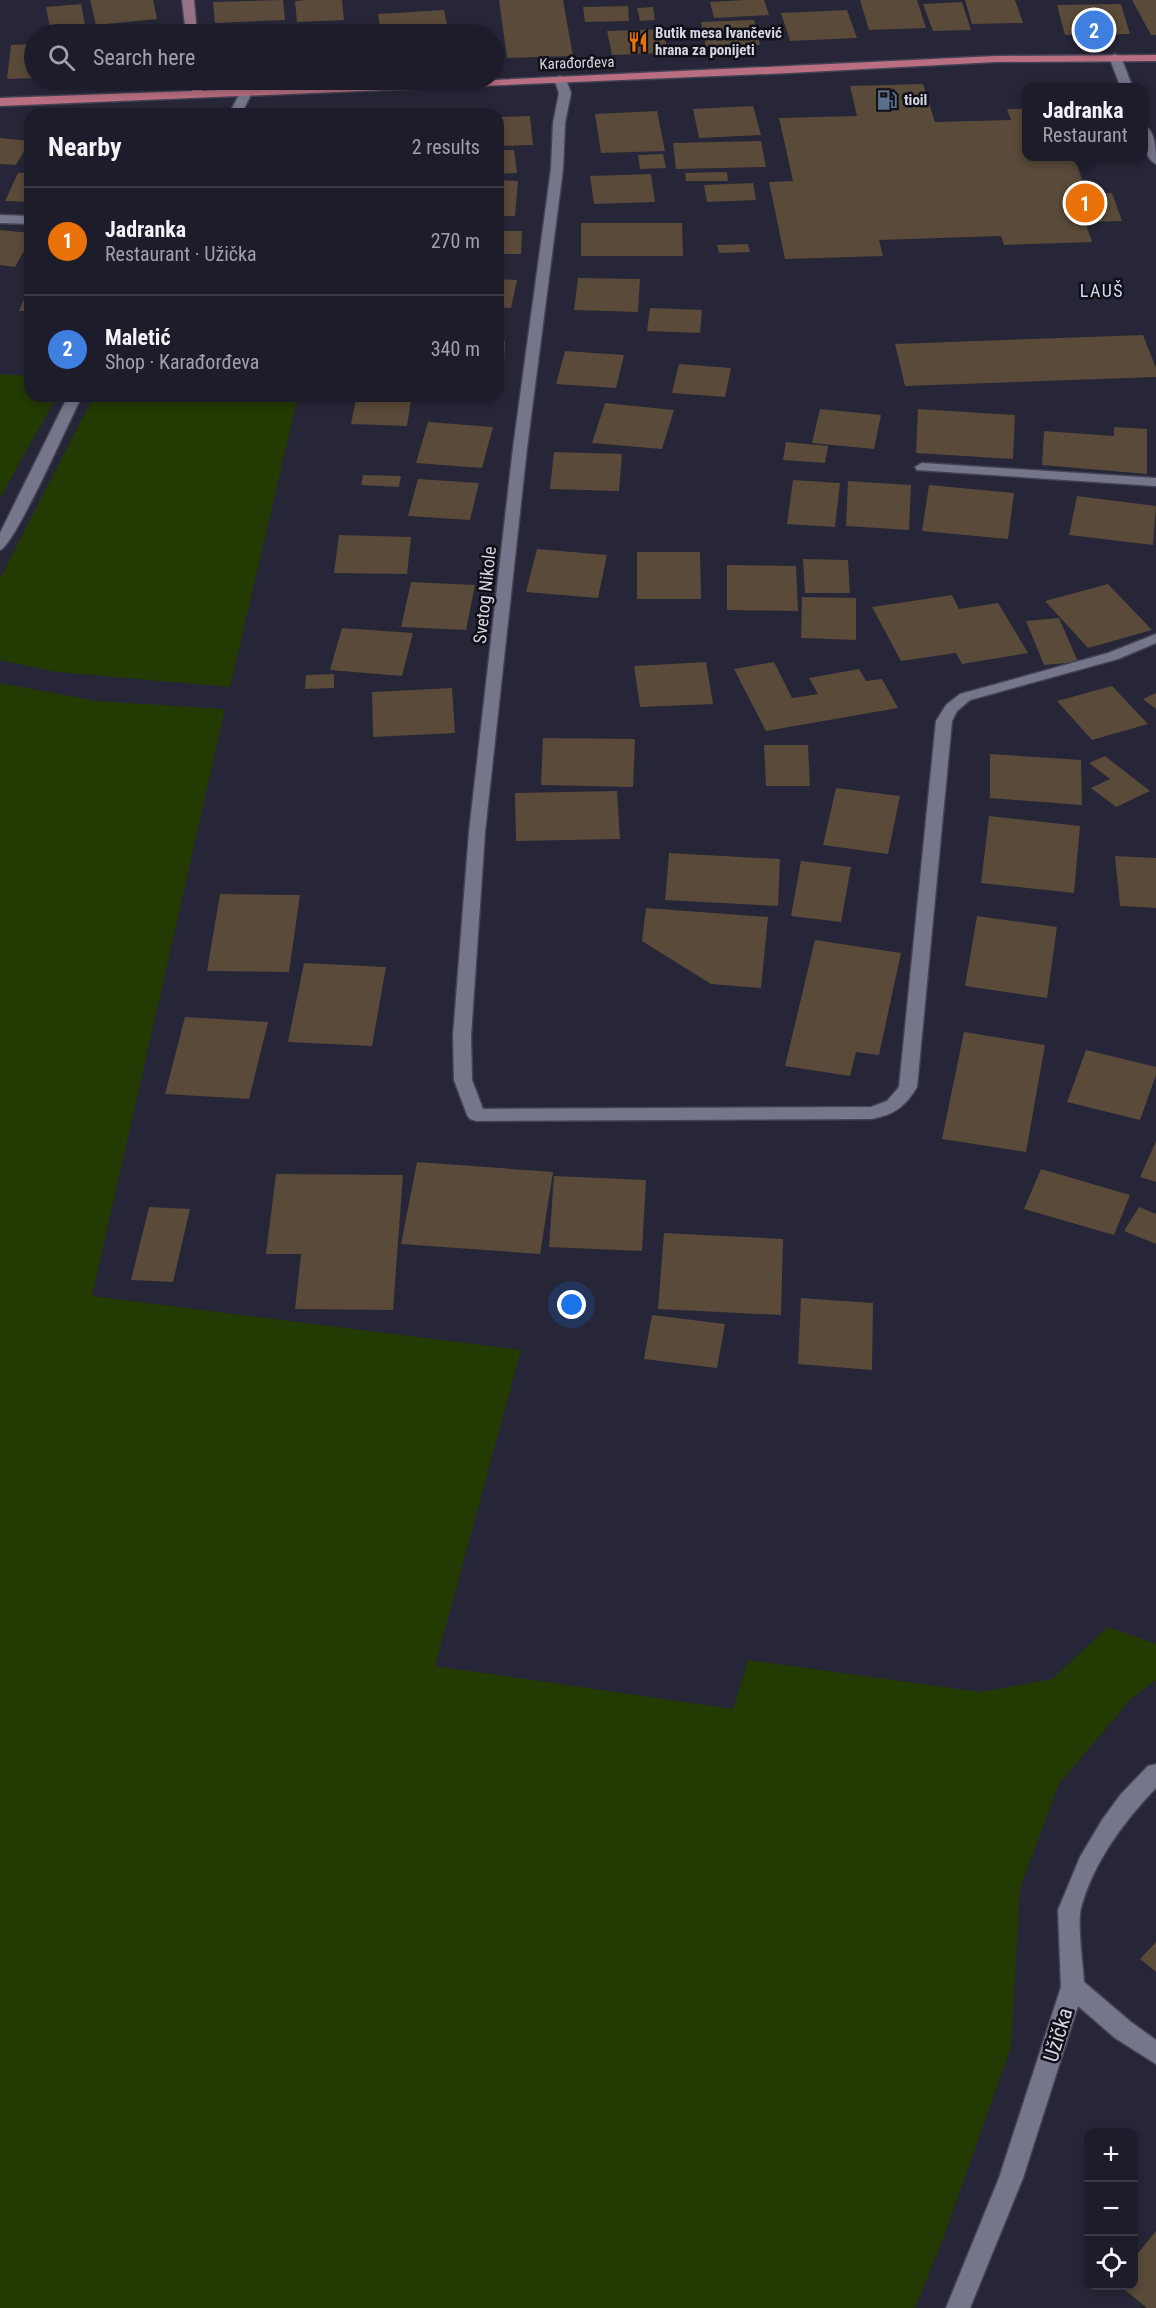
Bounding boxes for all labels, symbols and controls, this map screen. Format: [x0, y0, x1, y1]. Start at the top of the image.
pin: 2 [1074, 8, 1114, 52]
search box [24, 24, 504, 90]
place label: Butik mesa Ivančević hrana za ponijeti [655, 24, 782, 59]
restaurant icon: Butik mesa Ivančević hrana za ponijeti [626, 30, 650, 54]
icon: search [45, 41, 78, 74]
text: Search here [93, 45, 195, 70]
street label: Karađorđeva [539, 53, 615, 73]
popup [1022, 83, 1148, 161]
fuel station icon: tioil [875, 88, 899, 112]
place label: tioil [904, 91, 927, 109]
text: Jadranka [1042, 98, 1124, 123]
text: Restaurant [1042, 123, 1128, 147]
text: Nearby [48, 132, 122, 162]
text: 2 results [412, 135, 480, 159]
pin: 1 [1066, 180, 1104, 226]
text: Jadranka [105, 217, 186, 242]
text: 1 [62, 229, 73, 253]
text: 270 m [431, 229, 480, 253]
text: Restaurant · Užička [105, 242, 257, 266]
district label: LAUŠ [1080, 280, 1124, 301]
text: Maletić [105, 325, 171, 350]
text: 2 [62, 337, 73, 361]
text: 340 m [431, 337, 480, 361]
text: Shop · Karađorđeva [105, 350, 259, 374]
street label: Svetog Nikole [469, 545, 500, 645]
your location [557, 1290, 586, 1319]
street label: Užička [1038, 2005, 1078, 2065]
map controls [1084, 2128, 1138, 2290]
button: + [1084, 2128, 1138, 2182]
button: − [1084, 2182, 1138, 2236]
button: locate [1084, 2236, 1138, 2290]

